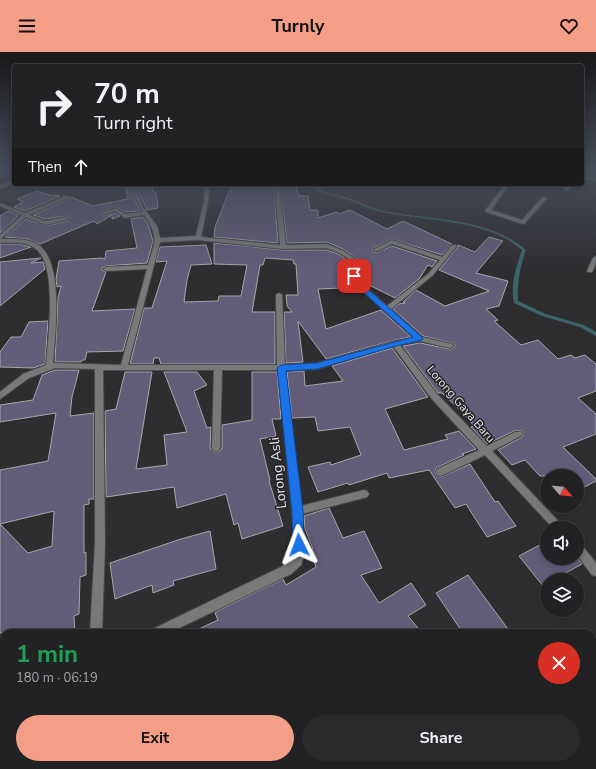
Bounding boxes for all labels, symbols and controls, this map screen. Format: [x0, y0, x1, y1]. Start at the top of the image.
text: Turnly [272, 14, 324, 38]
icon: menu [16, 15, 38, 37]
icon: heart [558, 15, 580, 37]
text: 70 m [94, 75, 160, 113]
icon: right [28, 80, 80, 132]
text: Turn right [94, 111, 173, 135]
icon: ahead [70, 156, 92, 178]
text: Then [28, 157, 62, 177]
pin [337, 259, 371, 293]
icon: arrive [343, 265, 365, 287]
street label: Lorong Gaya Baru [423, 362, 499, 446]
street label: Lorong Asli [265, 436, 291, 510]
north arrow [540, 469, 584, 513]
map controls [540, 469, 584, 617]
button: sound [540, 521, 584, 565]
position arrow [278, 524, 320, 566]
button: layers [540, 573, 584, 617]
text: 1 min [16, 638, 78, 670]
button: close [538, 642, 580, 684]
text: 180 m · 06:19 [16, 669, 98, 687]
button: Exit [16, 715, 294, 761]
button: Share [302, 715, 580, 761]

